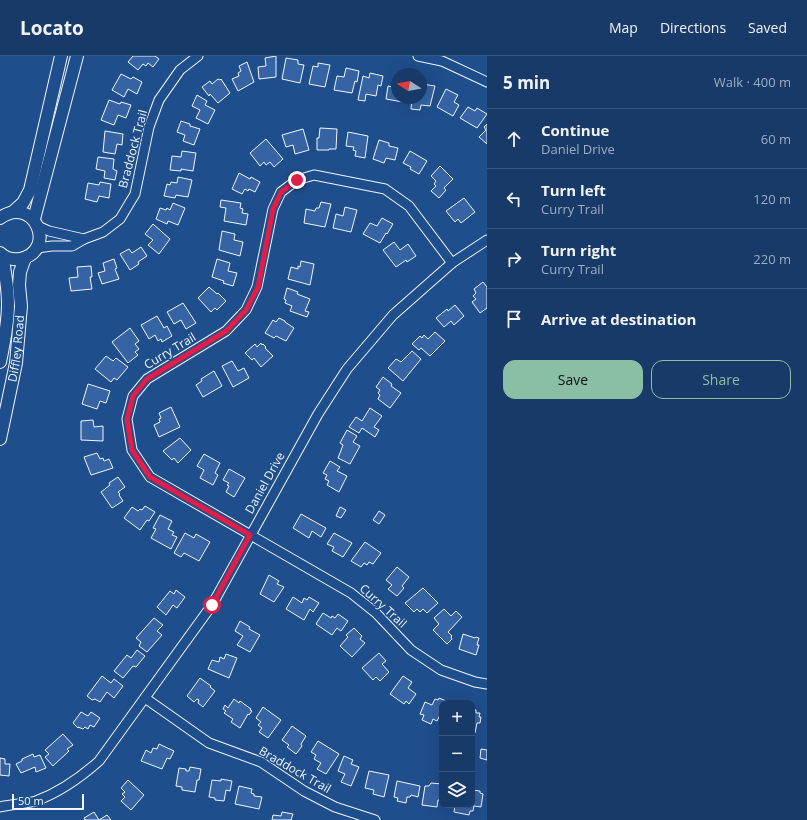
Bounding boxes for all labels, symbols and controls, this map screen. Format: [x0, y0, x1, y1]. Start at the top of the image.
text: Locato [20, 15, 84, 41]
text: Map [609, 18, 638, 37]
text: Directions [660, 18, 726, 37]
text: Saved [748, 18, 787, 37]
north arrow [391, 68, 427, 104]
text: 5 min [503, 71, 550, 94]
text: Walk · 400 m [714, 73, 791, 91]
street label: Braddock Trail [114, 108, 151, 190]
text: Continue [541, 120, 609, 140]
icon: ahead [503, 128, 525, 150]
text: 60 m [761, 130, 791, 148]
text: Daniel Drive [541, 140, 615, 158]
route end [288, 171, 306, 189]
text: Turn left [541, 180, 606, 200]
icon: left [503, 188, 525, 210]
text: 120 m [753, 190, 791, 208]
text: Curry Trail [541, 200, 604, 218]
text: Turn right [541, 240, 616, 260]
icon: right [503, 248, 525, 270]
text: 220 m [753, 250, 791, 268]
text: Curry Trail [541, 260, 604, 278]
icon: arrive [503, 308, 525, 330]
text: Arrive at destination [541, 309, 696, 329]
street label: Diffley Road [3, 314, 28, 384]
street label: Curry Trail [140, 328, 199, 373]
button: Save [503, 360, 643, 399]
button: Share [651, 360, 791, 399]
street label: Daniel Drive [241, 449, 289, 517]
street label: Curry Trail [356, 580, 411, 631]
route start [203, 596, 221, 614]
map controls [439, 700, 475, 808]
button: + [439, 700, 475, 736]
button: − [439, 736, 475, 772]
street label: Braddock Trail [256, 742, 334, 797]
button: layers [439, 772, 475, 808]
scale bar [12, 792, 84, 811]
text: 50 m [18, 793, 44, 808]

